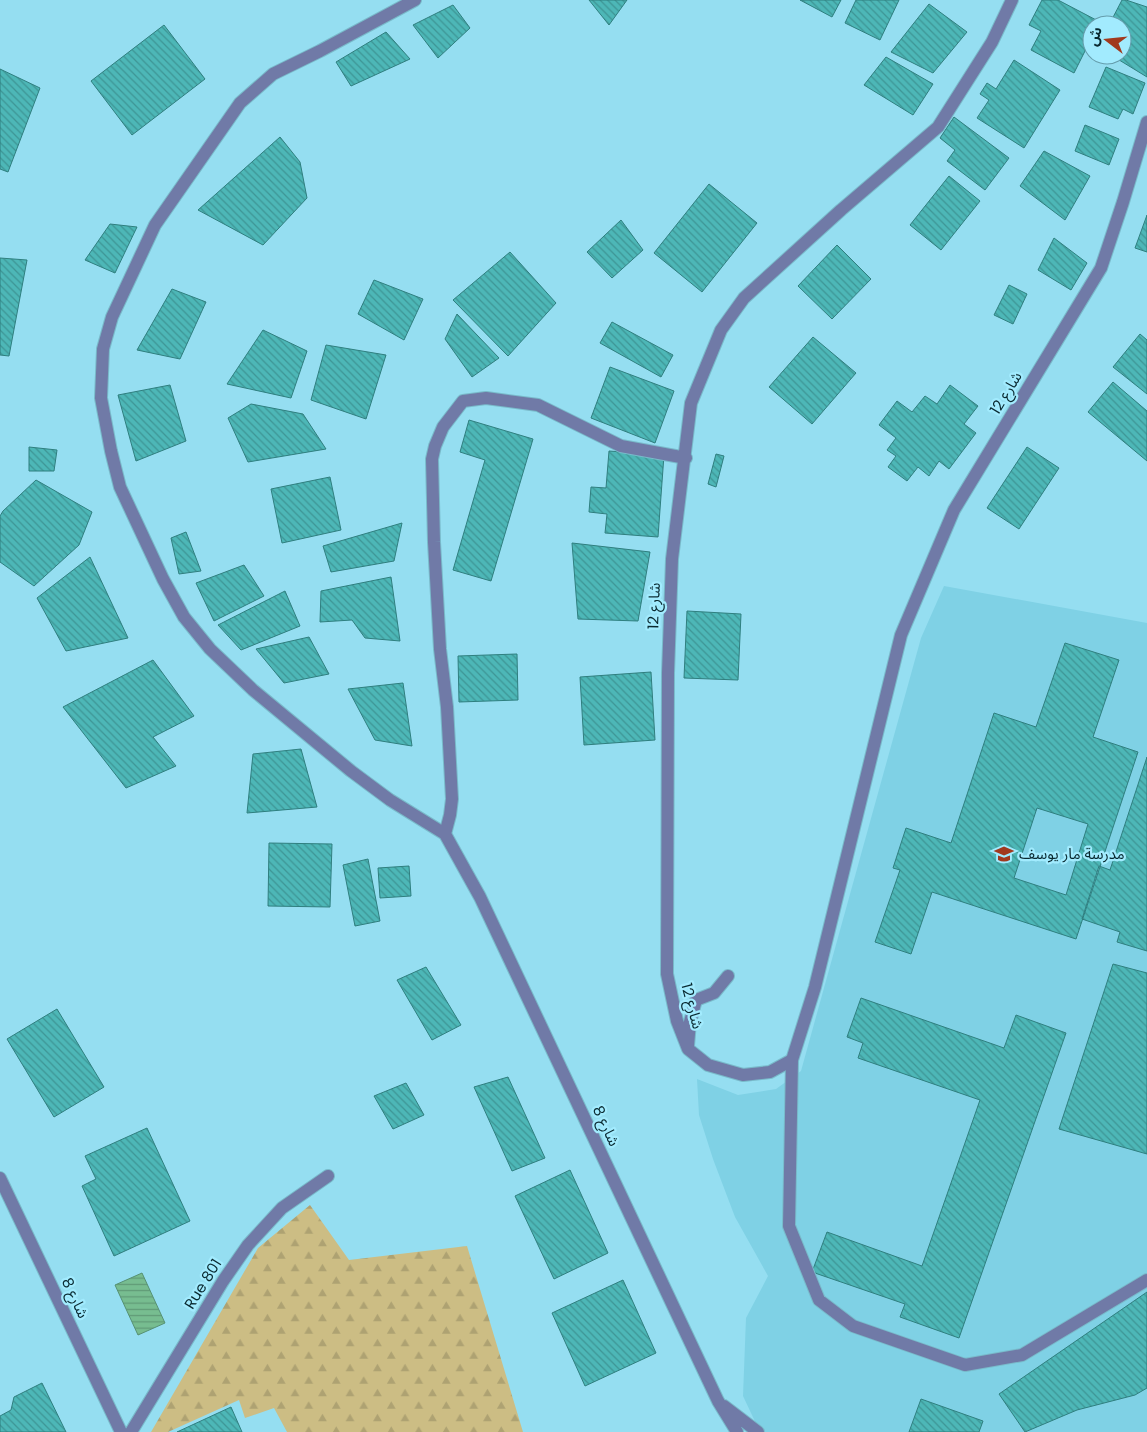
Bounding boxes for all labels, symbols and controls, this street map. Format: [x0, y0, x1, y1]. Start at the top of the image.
north arrow [1082, 15, 1132, 65]
text: ش [1082, 24, 1107, 48]
street label: شارع 12 [985, 367, 1028, 419]
street label: شارع 12 [642, 582, 667, 630]
school or university icon: مدرسة مار يوسف [993, 843, 1015, 865]
place label: مدرسة مار يوسف [1019, 843, 1125, 864]
street label: شارع 12 [674, 981, 709, 1032]
street label: شارع 8 [586, 1102, 625, 1151]
street label: Rue 801 [179, 1255, 226, 1313]
street label: شارع 8 [55, 1274, 94, 1323]

